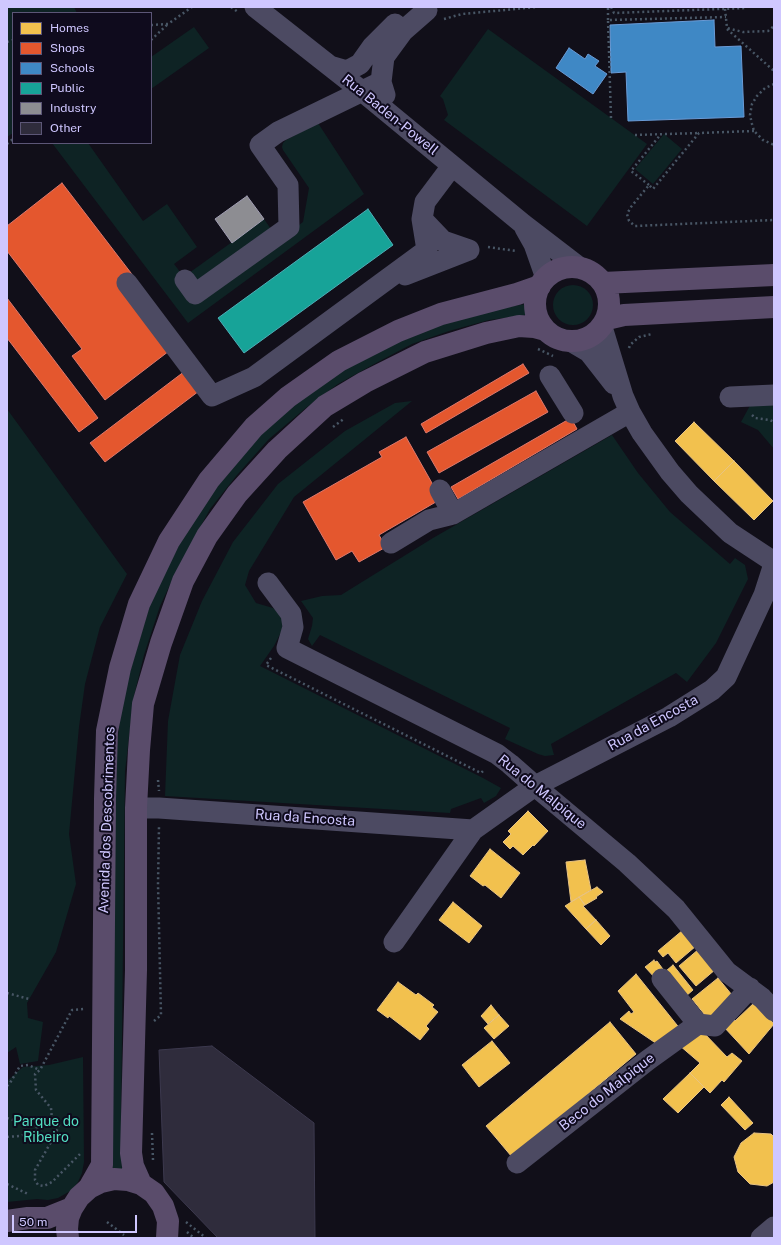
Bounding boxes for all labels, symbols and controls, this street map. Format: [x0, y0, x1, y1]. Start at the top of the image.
legend [12, 12, 152, 144]
text: Homes [50, 21, 89, 35]
text: Shops [50, 41, 85, 55]
text: Schools [50, 61, 95, 75]
street label: Rua Baden-Powell [338, 71, 442, 159]
text: Public [50, 81, 85, 95]
text: Industry [50, 101, 96, 115]
text: Other [50, 121, 82, 135]
street label: Rua da Encosta [605, 691, 701, 755]
street label: Avenida dos Descobrimentos [95, 726, 119, 914]
street label: Rua do Malpique [494, 751, 590, 833]
street label: Rua da Encosta [254, 806, 356, 830]
street label: Beco do Malpique [556, 1050, 658, 1134]
park label: Parque do Ribeiro [13, 1114, 79, 1146]
scale bar [14, 1207, 139, 1233]
text: 50 m [19, 1215, 47, 1229]

